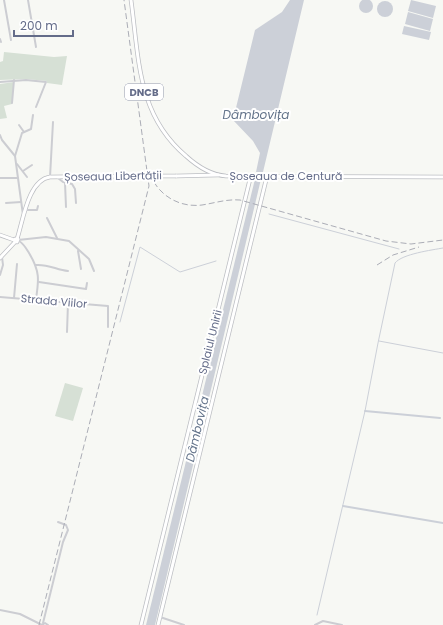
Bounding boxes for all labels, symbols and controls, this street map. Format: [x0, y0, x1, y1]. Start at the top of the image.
scale bar [14, 12, 73, 38]
text: 200 m [20, 17, 58, 34]
road number: DNCB [125, 84, 163, 100]
water label: Dâmbovița [223, 106, 289, 123]
street label: Șoseaua Libertății [64, 167, 162, 185]
street label: Șoseaua de Centură [229, 168, 343, 184]
street label: Strada Viilor [20, 290, 88, 312]
street label: Splaiul Unirii [194, 308, 226, 376]
water label: Dâmbovița [181, 394, 213, 464]

